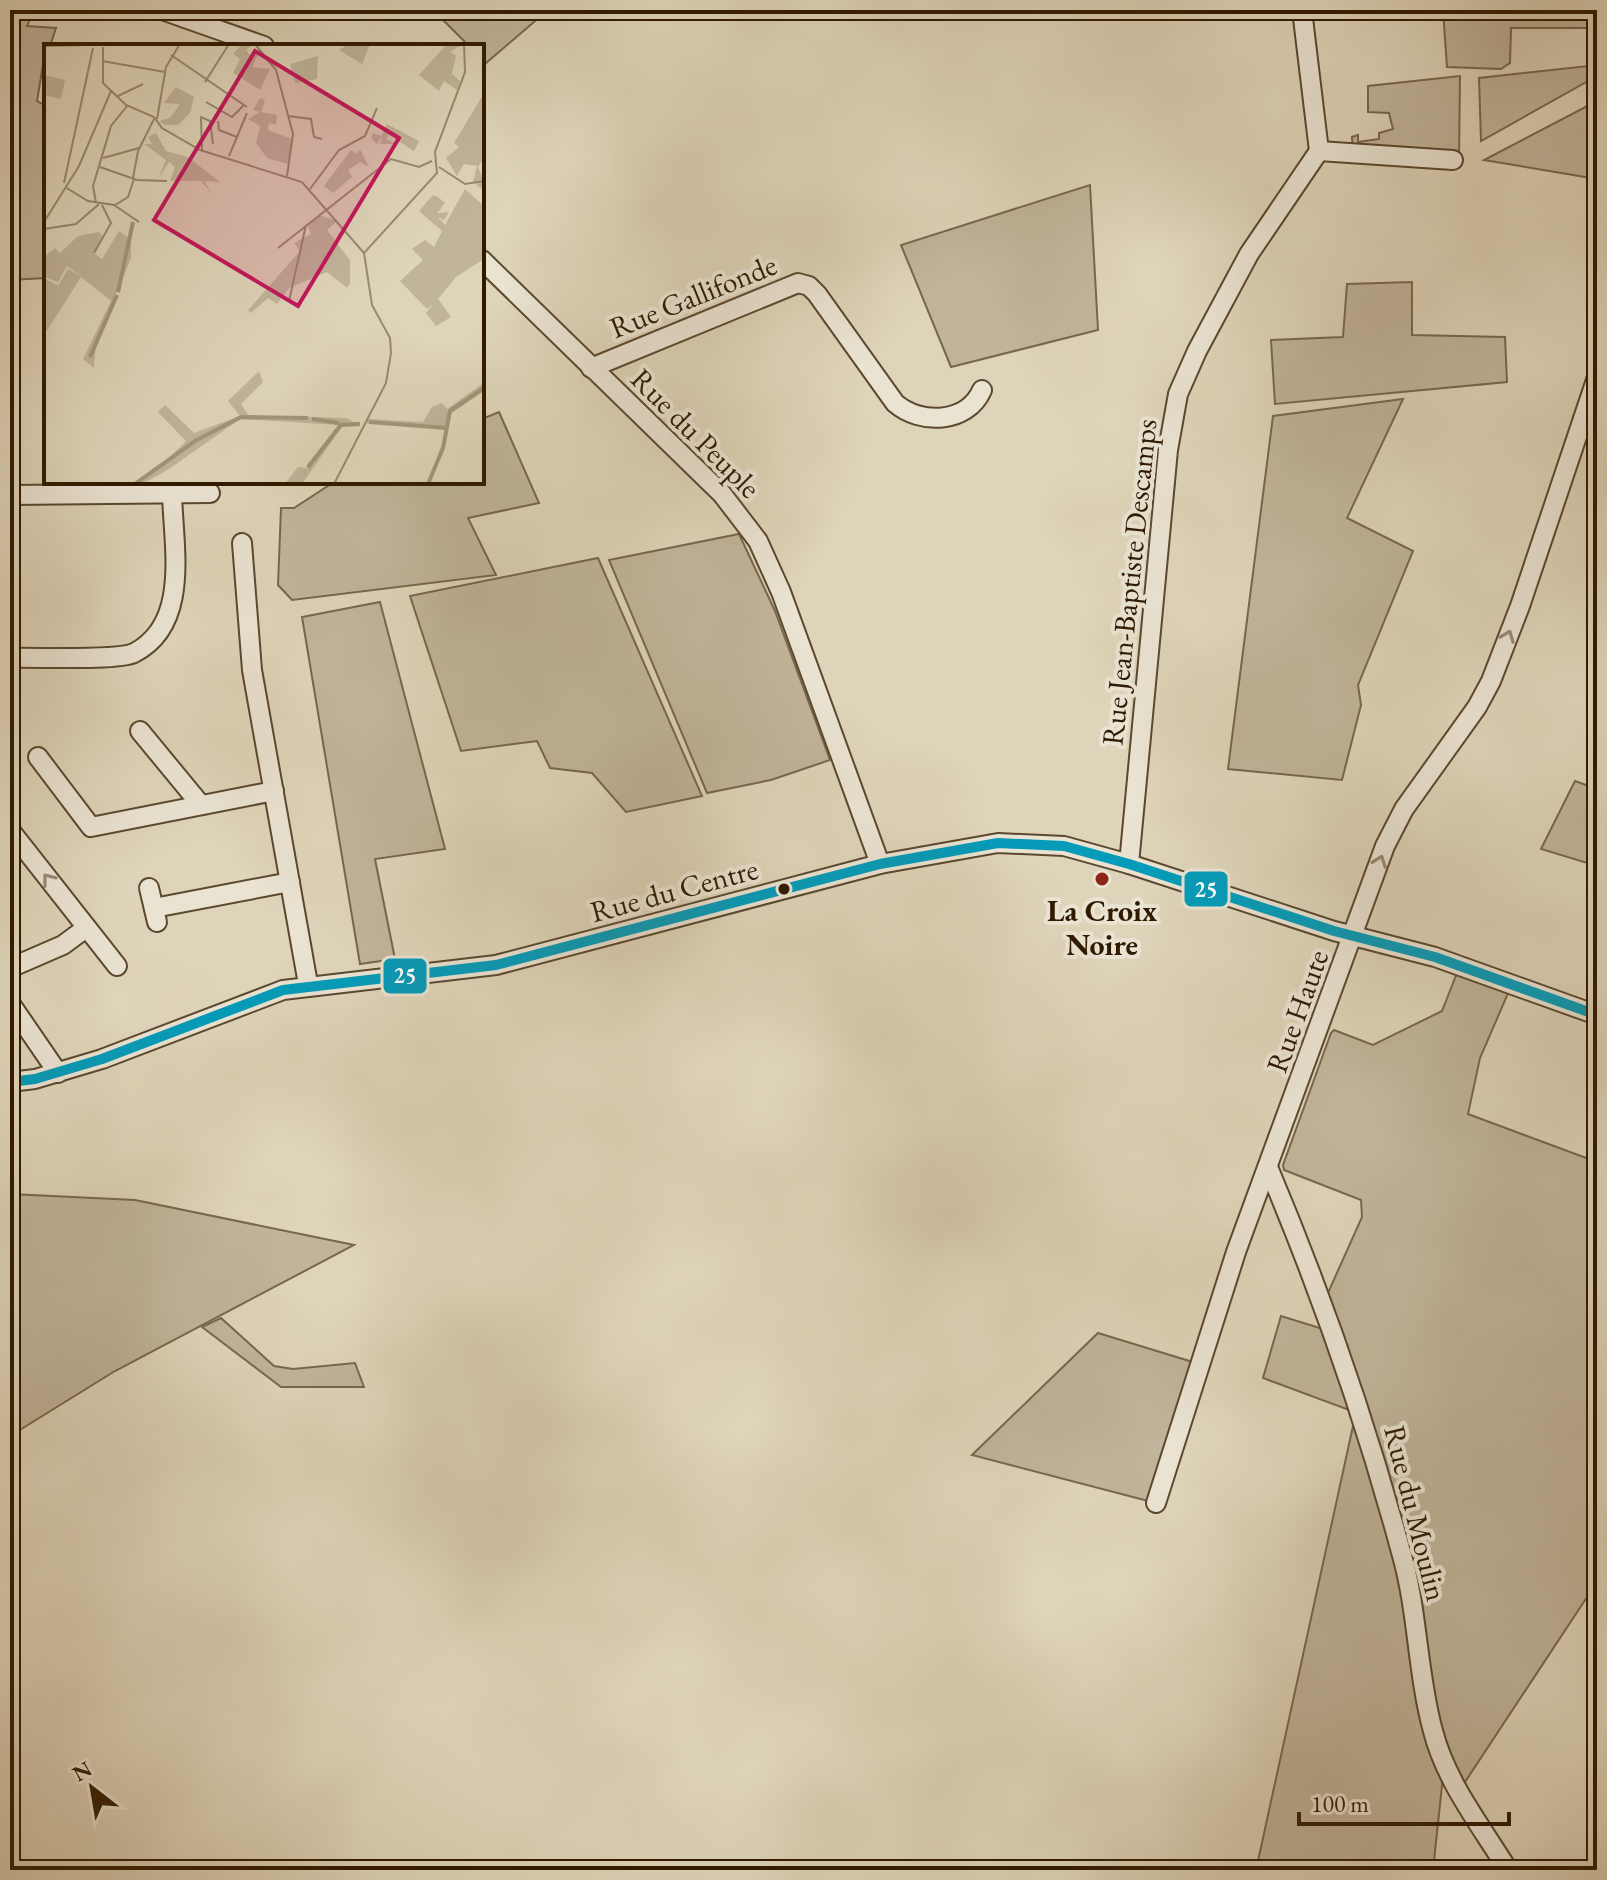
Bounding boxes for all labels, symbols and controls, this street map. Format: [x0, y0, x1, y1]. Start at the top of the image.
inset map [44, 44, 484, 484]
street label: Rue Gallifonde [604, 245, 782, 347]
street label: Rue du Peuple [623, 360, 769, 506]
street label: Rue Jean-Baptiste Descamps [1092, 417, 1166, 747]
one-way arrow [1498, 630, 1515, 644]
street label: Rue du Centre [586, 849, 762, 931]
one-way arrow [1370, 854, 1387, 868]
marker: La Croix Noire [1093, 870, 1111, 888]
line badge: 25 [1183, 870, 1229, 908]
one-way arrow [43, 873, 57, 888]
text: 25 [1194, 875, 1218, 904]
unlabelled marker [776, 881, 792, 897]
place label: La Croix Noire [1047, 891, 1157, 964]
street label: Rue Haute [1257, 944, 1337, 1078]
line badge: 25 [382, 957, 428, 995]
text: 25 [393, 961, 417, 990]
street label: Rue du Moulin [1375, 1421, 1457, 1605]
north arrow [52, 1748, 132, 1828]
text: N [67, 1754, 97, 1788]
scale bar [1299, 1776, 1509, 1826]
text: 100 m [1311, 1788, 1369, 1819]

